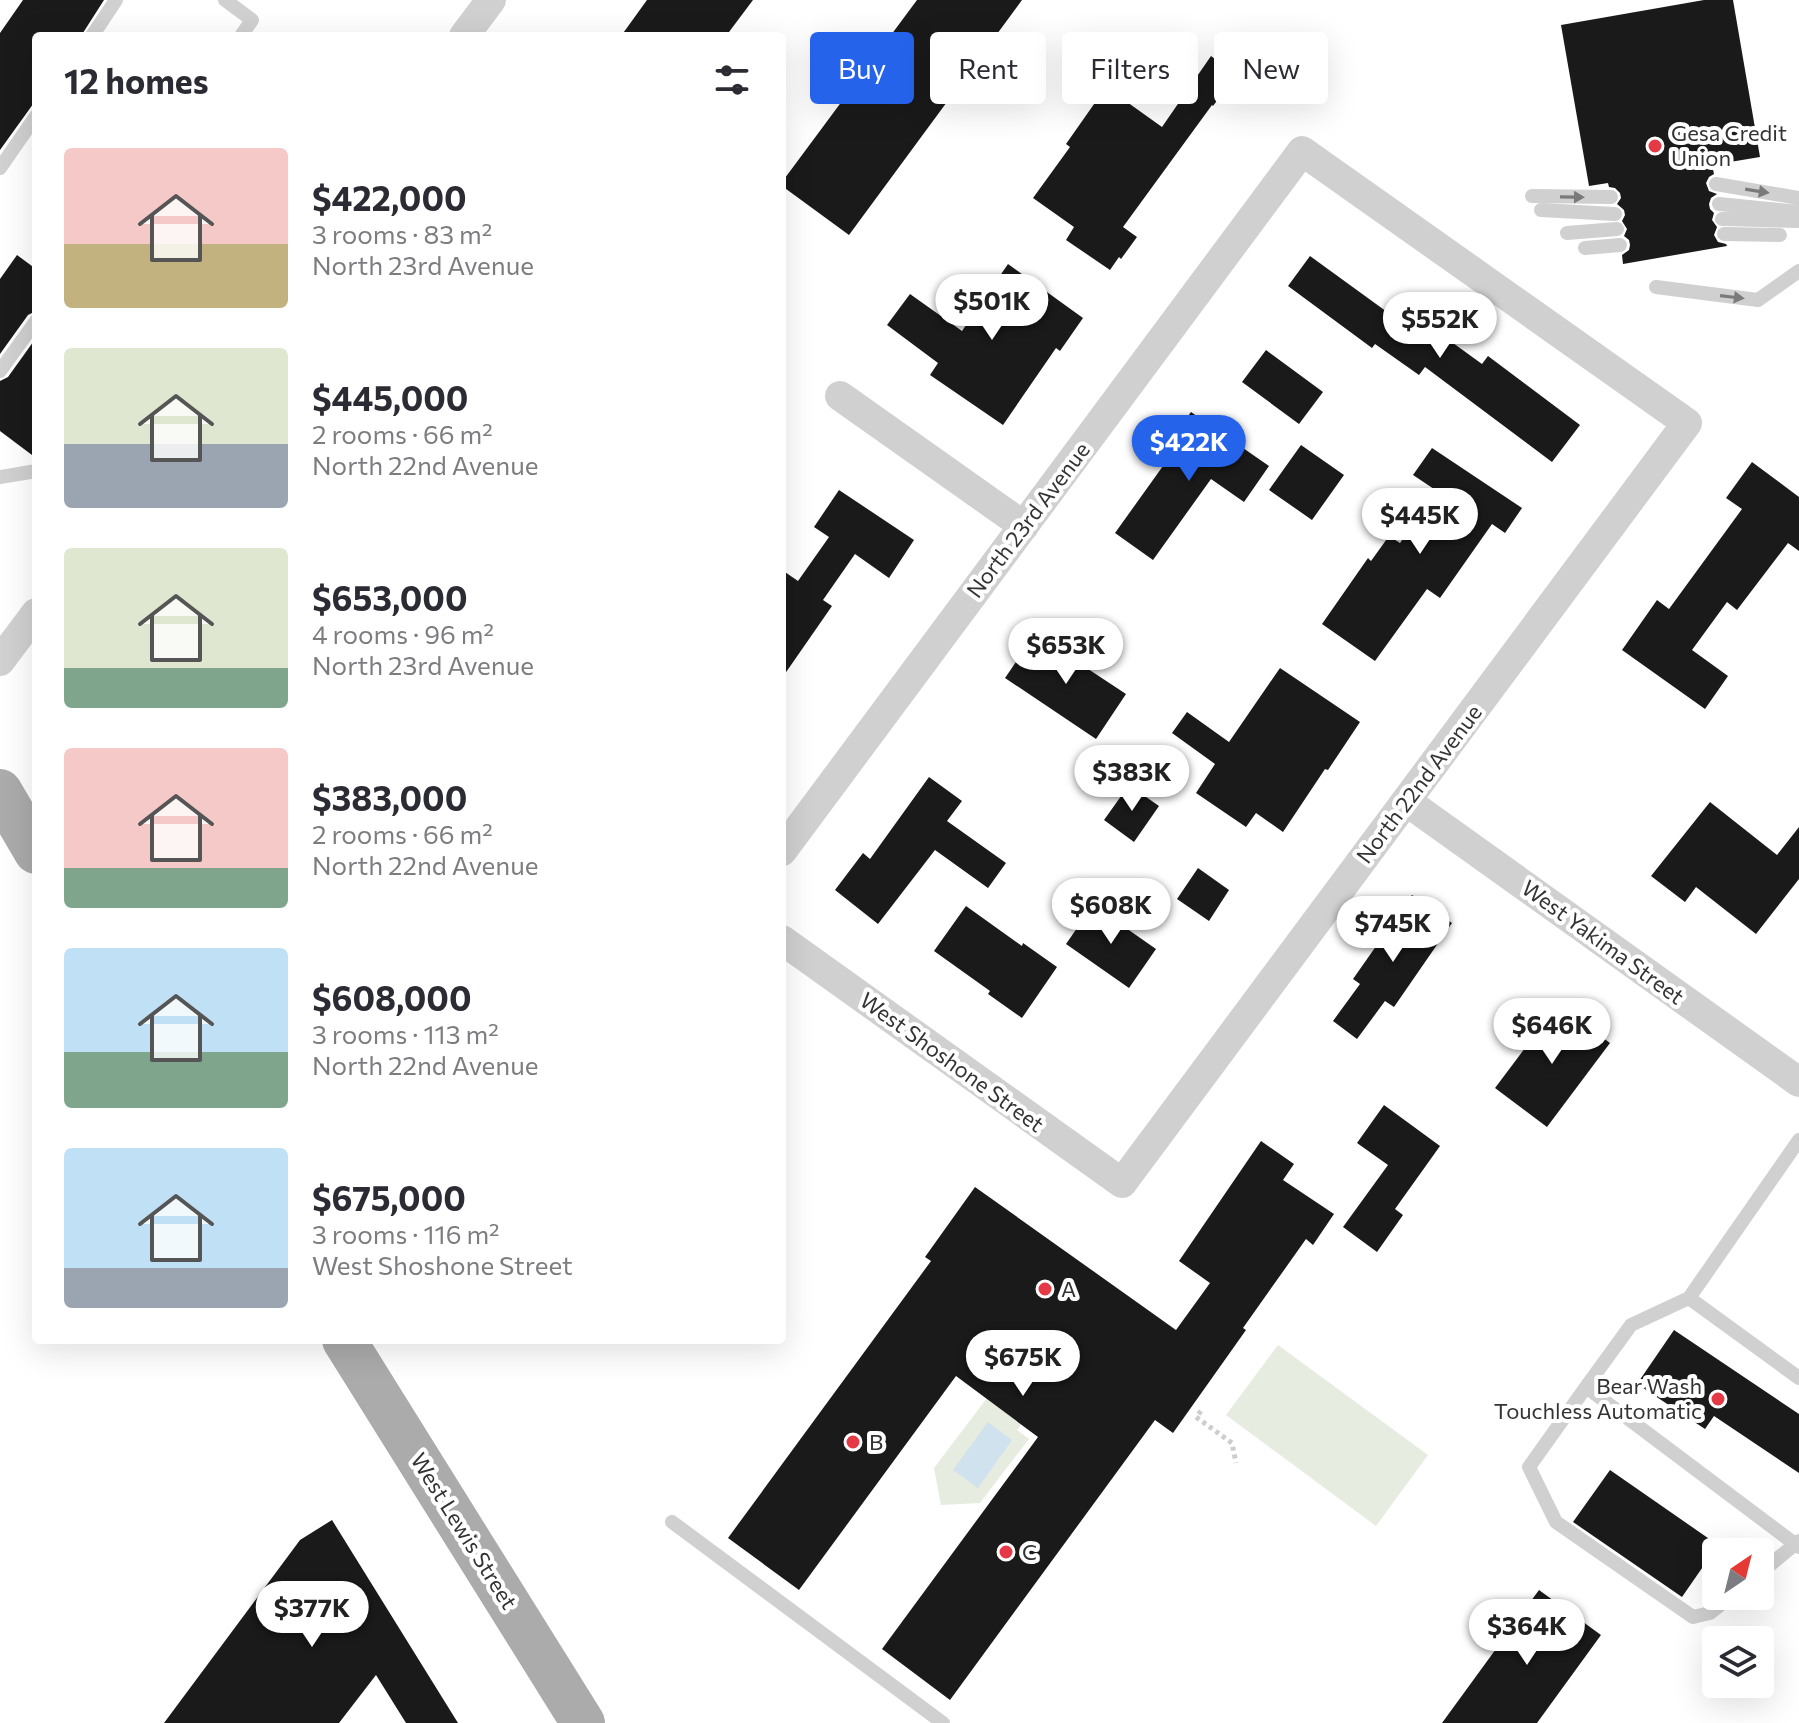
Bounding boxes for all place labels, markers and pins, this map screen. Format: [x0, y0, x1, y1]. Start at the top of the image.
place label: Gesa Credit Union [1671, 119, 1787, 171]
marker: Gesa Credit Union [1646, 137, 1664, 155]
pin: $501K [936, 274, 1048, 342]
pin: $552K [1384, 292, 1496, 360]
pin: $422K [1133, 415, 1245, 483]
pin: $445K [1364, 488, 1476, 556]
pin: $653K [1010, 618, 1122, 686]
pin: $383K [1076, 745, 1188, 813]
pin: $608K [1055, 878, 1167, 946]
pin: $745K [1337, 896, 1449, 964]
pin: $646K [1496, 998, 1608, 1066]
place label: A [1061, 1275, 1076, 1302]
marker: A [1036, 1280, 1054, 1298]
pin: $675K [967, 1330, 1079, 1398]
place label: Bear Wash Touchless Automatic [1494, 1372, 1702, 1424]
marker: Bear Wash Touchless Automatic [1709, 1390, 1727, 1408]
place label: B [869, 1428, 883, 1455]
marker: B [844, 1433, 862, 1451]
place label: C [1022, 1538, 1037, 1565]
marker: C [997, 1543, 1015, 1561]
pin: $377K [256, 1581, 368, 1649]
pin: $364K [1471, 1599, 1583, 1667]

